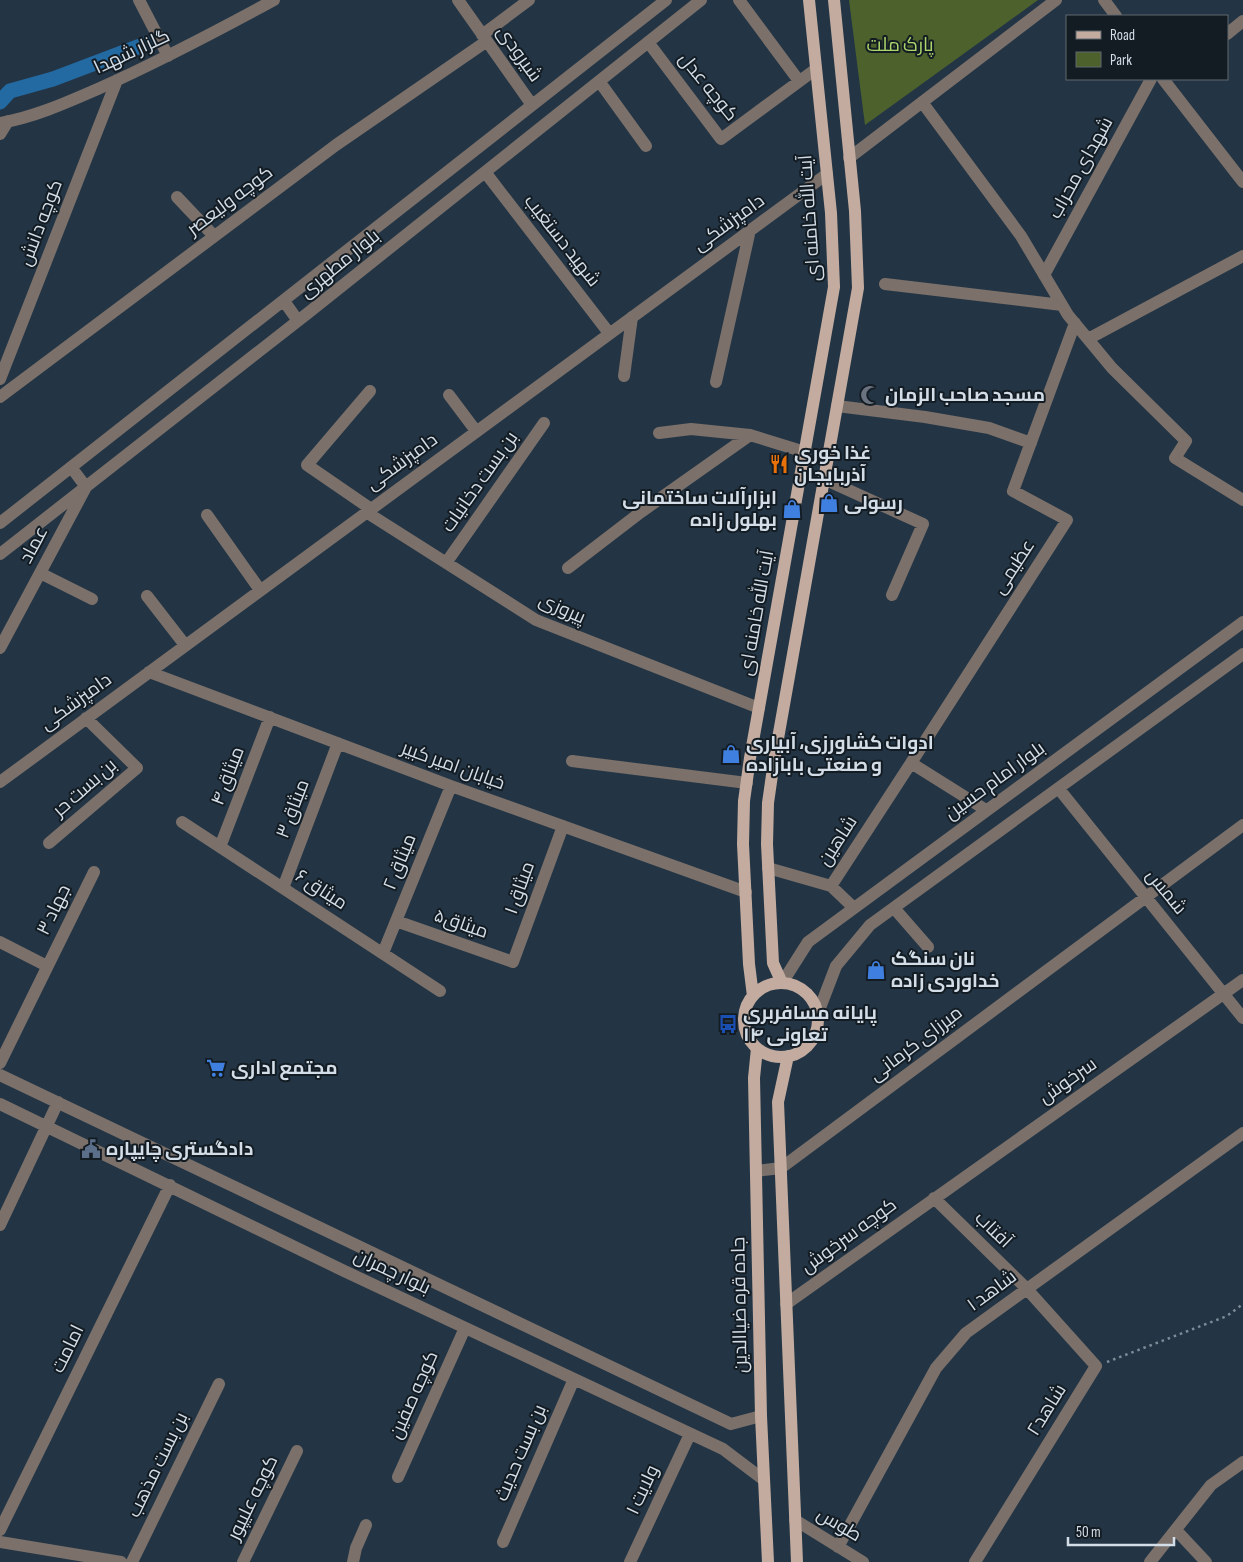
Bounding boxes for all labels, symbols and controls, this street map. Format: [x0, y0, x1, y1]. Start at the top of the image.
legend [1066, 15, 1228, 80]
street label: شیرودی [491, 21, 547, 87]
street label: گلزار شهدا [90, 24, 174, 80]
text: Road [1110, 26, 1135, 45]
park label: پارک ملت [866, 34, 934, 57]
street label: کوچه عدل [673, 48, 743, 126]
text: Park [1110, 51, 1132, 70]
street label: شهدای محراب [1044, 113, 1118, 223]
street label: آیت الله خامنه ای [792, 154, 826, 282]
street label: کوچه ولیعصر [182, 161, 278, 241]
street label: کوچه دانش [14, 177, 68, 269]
street label: دامپزشکی [689, 189, 769, 257]
street label: شهید دستغیب [519, 190, 605, 292]
street label: بلوار مطهری [295, 225, 385, 303]
mosque icon: مسجد صاحب الزمان [859, 384, 881, 406]
place label: مسجد صاحب الزمان [885, 384, 1045, 407]
street label: بن بست دخانیات [437, 427, 523, 537]
street label: دامپزشکی [362, 428, 442, 496]
place label: غذا خوری آذربایجان [794, 442, 871, 487]
restaurant icon: غذا خوری آذربایجان [768, 453, 790, 475]
place label: ابزارآلات ساختمانی بهلول زاده [622, 487, 777, 532]
shop icon: رسولی [818, 492, 840, 514]
place label: رسولی [844, 492, 903, 515]
shop icon: ابزارآلات ساختمانی بهلول زاده [781, 498, 803, 520]
street label: عماد [15, 522, 53, 568]
street label: عظیمی [988, 535, 1040, 599]
street label: آیت الله خامنه ای [733, 548, 779, 678]
street label: پیروزی [535, 589, 589, 629]
street label: دامپزشکی [36, 668, 116, 736]
place label: ادوات کشاورزی، آبیاری و صنعتی بابازاده [746, 732, 934, 777]
street label: خیابان امیر کبیر [397, 736, 508, 795]
street label: بلوار امام حسین [940, 737, 1050, 826]
street label: میثاق ۴ [206, 743, 250, 809]
shop icon: ادوات کشاورزی، آبیاری و صنعتی بابازاده [720, 743, 742, 765]
street label: بن بست حر [47, 754, 122, 823]
street label: میثاق ۳ [271, 776, 315, 842]
street label: شاهین [813, 812, 863, 870]
street label: میثاق ۲ [378, 831, 422, 893]
street label: میثاق ۱ [500, 859, 540, 917]
street label: شمس [1141, 864, 1191, 920]
street label: میثاق ۶ [291, 865, 351, 915]
street label: جهاد ۳ [32, 881, 76, 939]
street label: میثاق۵ [431, 904, 491, 944]
place label: نان سنگک خداوردی زاده [891, 948, 999, 993]
shop icon: نان سنگک خداوردی زاده [865, 959, 887, 981]
street label: میرزای کرمانی [865, 1001, 967, 1087]
place label: پایانه مسافربری تعاونی ۱۴ [743, 1002, 877, 1047]
bus stop icon: پایانه مسافربری تعاونی ۱۴ [717, 1013, 739, 1035]
street label: سرخوش [1035, 1053, 1101, 1109]
supermarket icon: مجتمع اداری [205, 1057, 227, 1079]
place label: مجتمع اداری [231, 1057, 338, 1081]
public building icon: دادگستری چایپاره [80, 1138, 102, 1160]
place label: دادگستری چایپاره [106, 1138, 253, 1162]
street label: کوچه سرخوش [797, 1193, 901, 1279]
street label: آفتاب [970, 1207, 1016, 1253]
street label: جاده قره ضیاالدین [727, 1237, 753, 1373]
street label: بلوار چمران [350, 1244, 434, 1300]
street label: شاهد ۱ [963, 1265, 1021, 1317]
street label: امامت [47, 1321, 89, 1377]
street label: کوچه صفین [384, 1347, 444, 1443]
street label: شاهد۲ [1022, 1380, 1072, 1440]
street label: بن بست حدیث [490, 1401, 552, 1505]
street label: بن بست مذهب [123, 1409, 193, 1521]
street label: کوچه علیپور [222, 1452, 283, 1545]
street label: ولایت ۱ [622, 1462, 664, 1518]
street label: طوس [812, 1503, 866, 1547]
scale bar [1068, 1514, 1174, 1546]
text: 50 m [1076, 1523, 1101, 1542]

